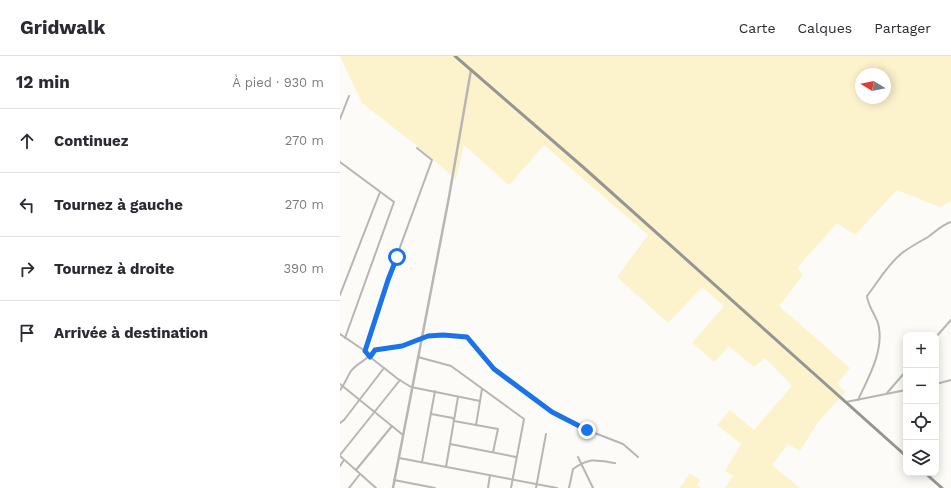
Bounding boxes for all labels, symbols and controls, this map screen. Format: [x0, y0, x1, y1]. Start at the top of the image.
text: Gridwalk [20, 16, 105, 39]
text: Carte [739, 20, 776, 36]
text: Calques [798, 20, 852, 36]
text: Partager [874, 20, 931, 36]
north arrow [855, 68, 891, 104]
text: 12 min [16, 72, 70, 92]
text: À pied · 930 m [232, 75, 324, 90]
icon: ahead [16, 130, 38, 152]
text: Continuez [54, 132, 128, 150]
text: 270 m [285, 133, 324, 148]
icon: left [16, 194, 38, 216]
text: Tournez à gauche [54, 196, 183, 214]
text: 270 m [285, 197, 324, 212]
route start [388, 248, 406, 266]
icon: right [16, 258, 38, 280]
text: Tournez à droite [54, 260, 174, 278]
text: 390 m [283, 261, 324, 276]
icon: arrive [16, 322, 38, 344]
text: Arrivée à destination [54, 324, 208, 342]
map controls [903, 332, 939, 476]
button: + [903, 332, 939, 368]
button: − [903, 368, 939, 404]
button: locate [903, 404, 939, 440]
route end [578, 421, 596, 439]
button: layers [903, 440, 939, 476]

